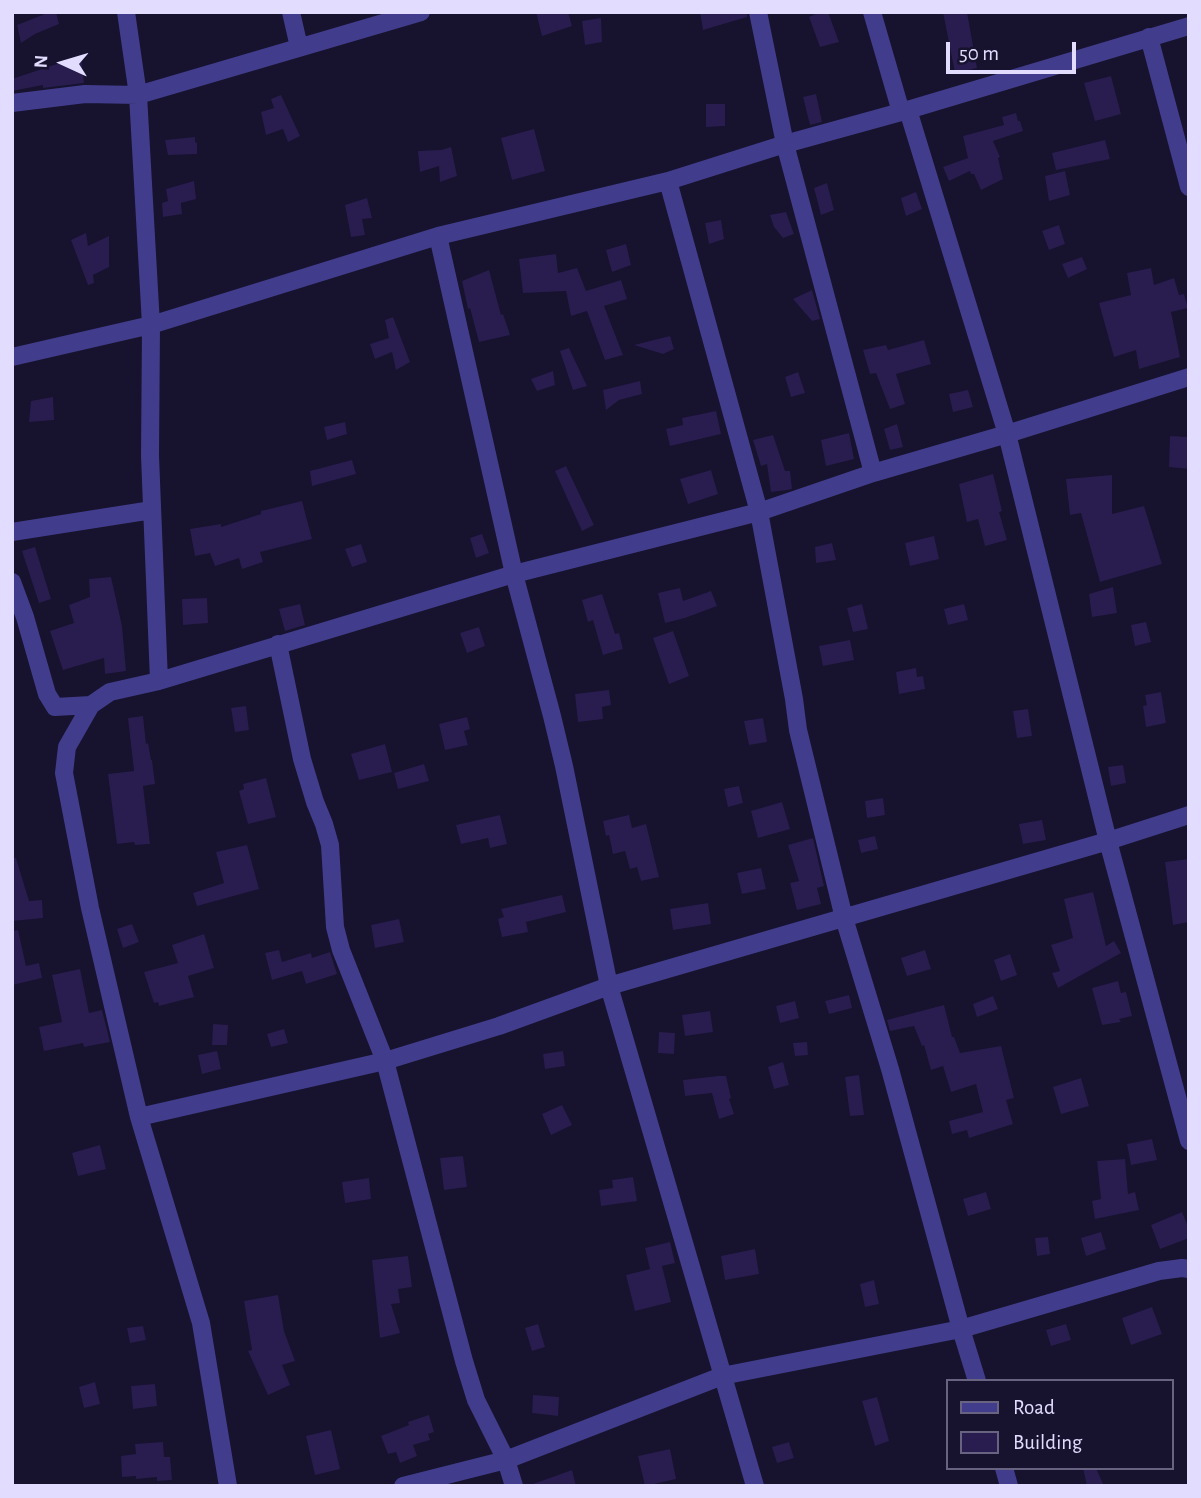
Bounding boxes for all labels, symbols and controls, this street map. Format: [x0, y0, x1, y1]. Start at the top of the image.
north arrow [28, 28, 98, 98]
scale bar [949, 28, 1078, 72]
text: 50 m [959, 43, 999, 64]
text: N [32, 54, 51, 69]
legend [946, 1379, 1173, 1470]
text: Road [1013, 1397, 1055, 1418]
text: Building [1013, 1432, 1082, 1453]

